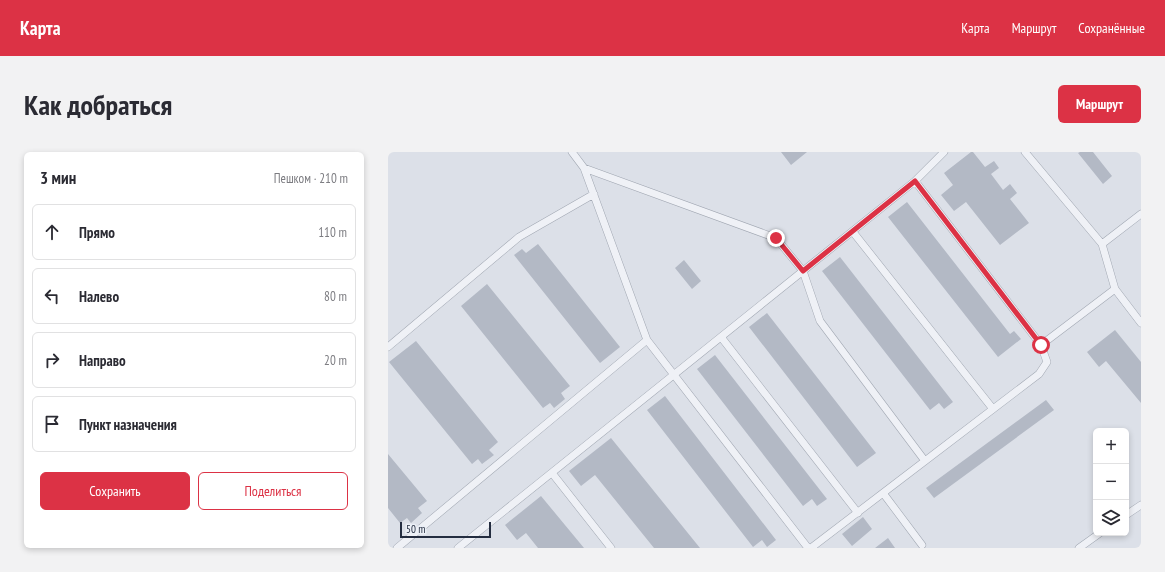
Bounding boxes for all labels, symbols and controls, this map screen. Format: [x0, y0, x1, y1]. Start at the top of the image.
text: Карта [20, 16, 61, 40]
text: Карта [961, 19, 990, 37]
text: Маршрут [1012, 19, 1056, 37]
text: Сохранённые [1078, 19, 1145, 37]
button: Маршрут [1058, 85, 1141, 123]
text: Как добраться [24, 86, 172, 123]
text: 3 мин [40, 167, 76, 189]
text: Пешком · 210 m [274, 170, 348, 187]
icon: ahead [41, 221, 63, 243]
text: Прямо [79, 223, 115, 242]
text: 110 m [318, 224, 347, 241]
route end [767, 229, 785, 247]
icon: left [41, 285, 63, 307]
text: Налево [79, 287, 119, 306]
text: 80 m [324, 288, 347, 305]
route start [1032, 336, 1050, 354]
icon: right [41, 349, 63, 371]
text: Направо [79, 351, 126, 370]
text: 20 m [324, 352, 347, 369]
icon: arrive [41, 413, 63, 435]
text: Пункт назначения [79, 415, 177, 434]
map controls [1093, 428, 1129, 536]
button: + [1093, 428, 1129, 464]
button: − [1093, 464, 1129, 500]
button: Сохранить [40, 472, 190, 510]
button: Поделиться [198, 472, 348, 510]
button: layers [1093, 500, 1129, 536]
scale bar [400, 520, 491, 539]
text: 50 m [406, 522, 425, 536]

